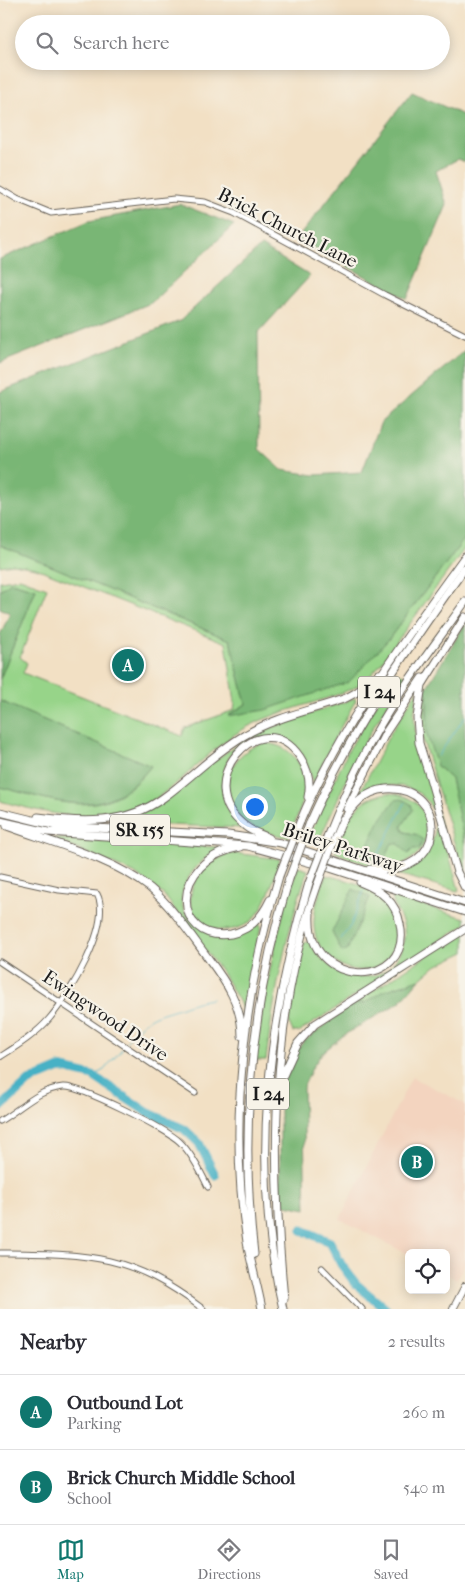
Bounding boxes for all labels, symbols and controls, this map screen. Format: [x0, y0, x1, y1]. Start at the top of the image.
search box [15, 15, 450, 70]
icon: search [33, 29, 61, 57]
text: Search here [73, 32, 169, 54]
street label: Brick Church Lane [214, 183, 361, 273]
pin: A [112, 646, 144, 684]
road number: I 24 [358, 676, 400, 708]
your location [242, 794, 268, 820]
road number: SR 155 [110, 814, 170, 846]
street label: Briley Parkway [280, 818, 406, 878]
street label: Ewingwood Drive [39, 966, 172, 1066]
road number: I 24 [247, 1078, 289, 1110]
pin: B [401, 1143, 433, 1181]
map controls [405, 1249, 450, 1294]
button: locate [405, 1249, 450, 1294]
text: Nearby [20, 1330, 86, 1354]
text: 2 results [388, 1332, 445, 1351]
text: Outbound Lot [67, 1392, 183, 1414]
text: A [31, 1403, 41, 1422]
text: 260 m [403, 1403, 445, 1422]
text: Parking [67, 1414, 121, 1433]
text: Brick Church Middle School [67, 1467, 295, 1489]
text: B [31, 1478, 41, 1497]
text: 540 m [403, 1478, 445, 1497]
text: School [67, 1489, 112, 1508]
tab: Map [57, 1536, 85, 1583]
tab: Directions [198, 1536, 261, 1583]
tab: Saved [374, 1536, 408, 1583]

